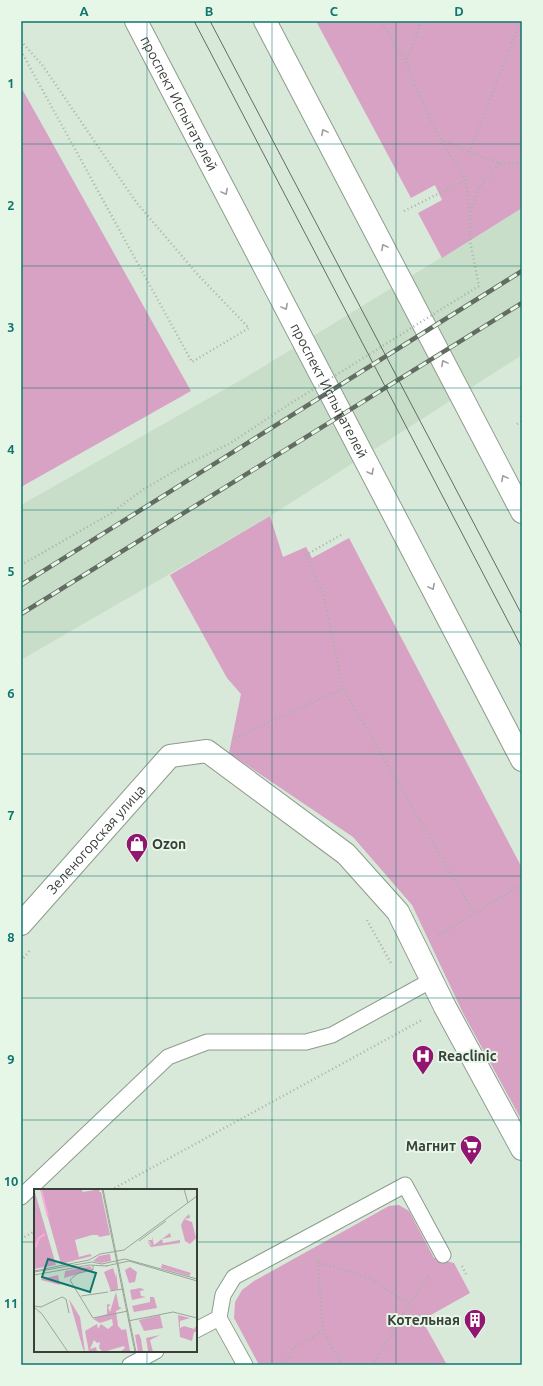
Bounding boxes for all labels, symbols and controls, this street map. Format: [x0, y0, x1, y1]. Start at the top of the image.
text: A [79, 4, 89, 18]
text: B [205, 4, 214, 18]
text: C [330, 4, 339, 18]
text: D [454, 4, 464, 18]
street label: проспект Испытателей [137, 33, 221, 174]
text: 1 [7, 76, 15, 90]
one-way arrow [321, 129, 328, 136]
one-way arrow [220, 188, 228, 195]
text: 2 [7, 198, 15, 212]
one-way arrow [381, 244, 388, 252]
one-way arrow [280, 303, 288, 310]
text: 3 [7, 320, 15, 334]
street label: проспект Испытателей [287, 320, 371, 461]
one-way arrow [441, 359, 449, 367]
text: 4 [7, 442, 15, 456]
one-way arrow [367, 468, 374, 475]
one-way arrow [501, 475, 509, 482]
text: 5 [7, 564, 15, 578]
one-way arrow [427, 583, 434, 590]
text: 6 [7, 686, 15, 700]
street label: Зеленогорская улица [44, 782, 148, 897]
text: 7 [7, 808, 15, 822]
shop icon: Ozon [124, 831, 150, 864]
place label: Ozon [152, 836, 186, 852]
text: 8 [7, 930, 15, 944]
hospital icon: Reaclinic [410, 1043, 436, 1076]
place label: Reaclinic [438, 1048, 497, 1064]
text: 9 [7, 1052, 15, 1066]
supermarket icon: Магнит [458, 1133, 484, 1166]
place label: Магнит [406, 1138, 456, 1154]
text: 10 [4, 1174, 18, 1188]
inset map [34, 1189, 197, 1352]
text: 11 [4, 1296, 18, 1310]
building icon: Котельная [462, 1307, 488, 1340]
place label: Котельная [387, 1312, 460, 1328]

